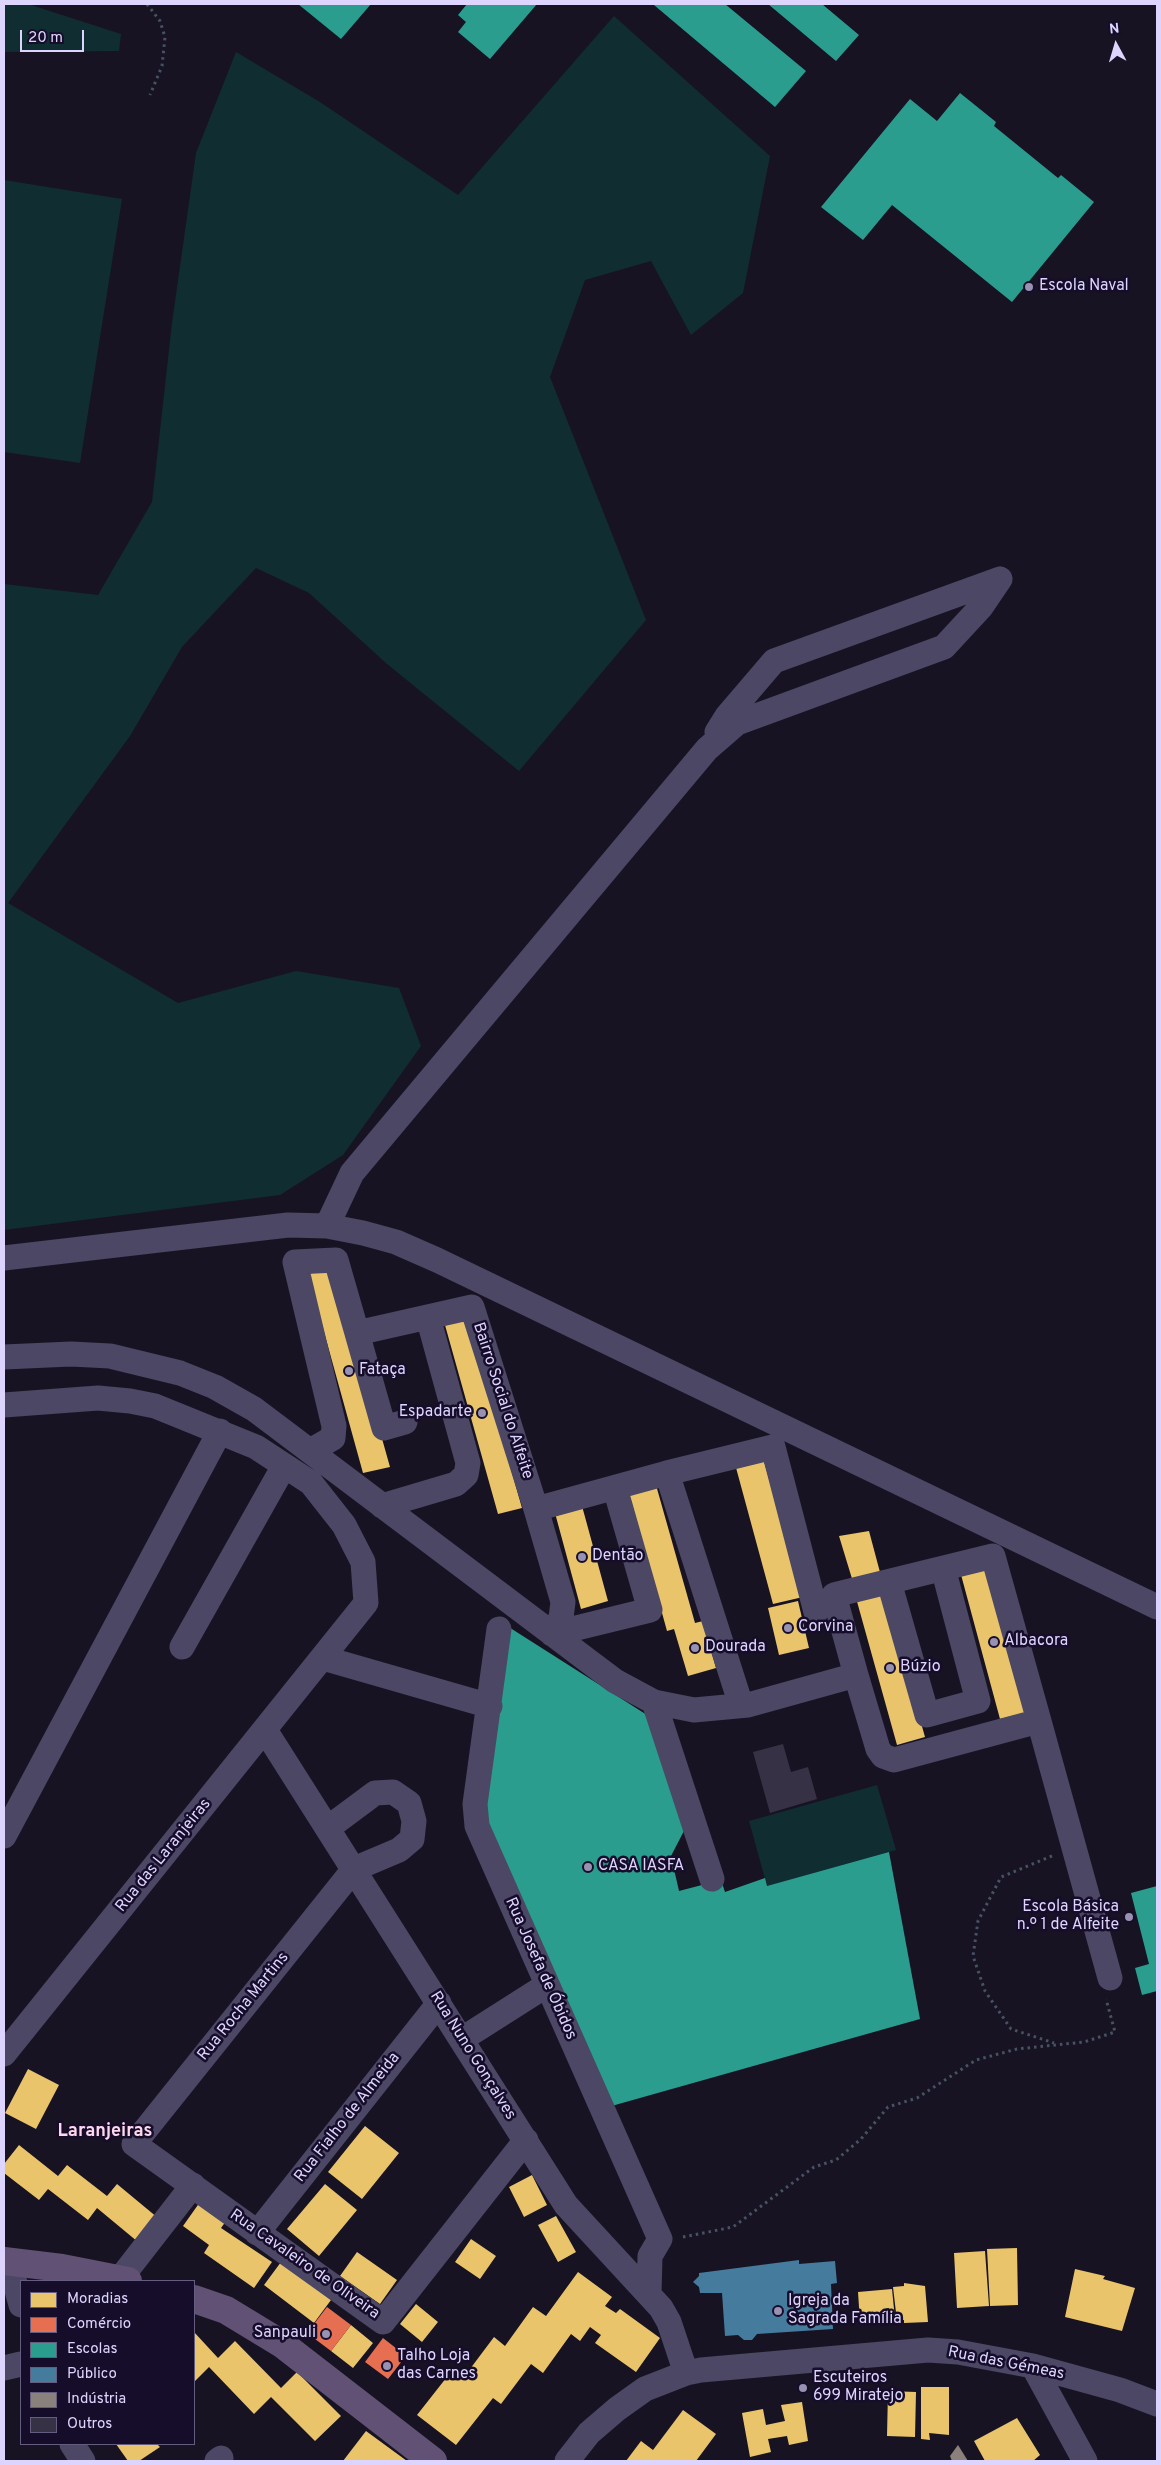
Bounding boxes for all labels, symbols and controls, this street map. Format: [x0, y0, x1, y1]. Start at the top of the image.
scale bar [22, 20, 86, 52]
north arrow [1091, 20, 1141, 70]
text: N [1108, 21, 1120, 39]
text: 20 m [28, 29, 63, 48]
place label: Escola Naval [1039, 277, 1129, 297]
marker: Escola Naval [1023, 281, 1035, 293]
street label: Bairro Social do Alfeite [468, 1320, 536, 1482]
place label: Fataça [359, 1361, 406, 1381]
marker: Fataça [343, 1365, 355, 1377]
place label: Espadarte [399, 1403, 472, 1423]
marker: Espadarte [476, 1407, 488, 1419]
place label: Dentão [592, 1547, 644, 1567]
marker: Dentão [576, 1551, 588, 1563]
place label: Corvina [798, 1618, 853, 1638]
marker: Corvina [782, 1622, 794, 1634]
place label: Albacora [1004, 1632, 1068, 1652]
marker: Albacora [988, 1636, 1000, 1648]
place label: Dourada [705, 1638, 766, 1658]
marker: Dourada [689, 1642, 701, 1654]
place label: Búzio [900, 1658, 941, 1678]
marker: Búzio [884, 1662, 896, 1674]
street label: Rua das Laranjeiras [112, 1795, 216, 1917]
place label: CASA IASFA [598, 1857, 684, 1877]
marker: CASA IASFA [582, 1861, 594, 1873]
street label: Rua Josefa de Óbidos [500, 1895, 580, 2043]
place label: Escola Básica n.º 1 de Alfeite [1017, 1898, 1119, 1936]
marker: Escola Básica n.º 1 de Alfeite [1123, 1911, 1135, 1923]
street label: Rua Rocha Martins [194, 1949, 294, 2065]
street label: Rua Nuno Gonçalves [425, 1988, 519, 2124]
street label: Rua Fialho de Almeida [291, 2049, 405, 2187]
district label: Laranjeiras [58, 2121, 152, 2143]
street label: Rua Cavaleiro de Oliveira [225, 2206, 383, 2324]
legend [20, 2280, 195, 2445]
text: Moradias [67, 2290, 128, 2309]
place label: Igreja da Sagrada Família [788, 2292, 902, 2330]
marker: Igreja da Sagrada Família [772, 2305, 784, 2317]
text: Comércio [67, 2315, 131, 2334]
place label: Sanpauli [254, 2324, 316, 2344]
marker: Sanpauli [320, 2328, 332, 2340]
text: Escolas [67, 2340, 117, 2359]
street label: Rua das Gémeas [946, 2343, 1066, 2385]
place label: Talho Loja das Carnes [397, 2347, 476, 2385]
marker: Talho Loja das Carnes [381, 2360, 393, 2372]
text: Público [67, 2365, 117, 2384]
place label: Escuteiros 699 Miratejo [813, 2369, 903, 2407]
marker: Escuteiros 699 Miratejo [797, 2382, 809, 2394]
text: Indústria [67, 2390, 126, 2409]
text: Outros [67, 2415, 112, 2434]

